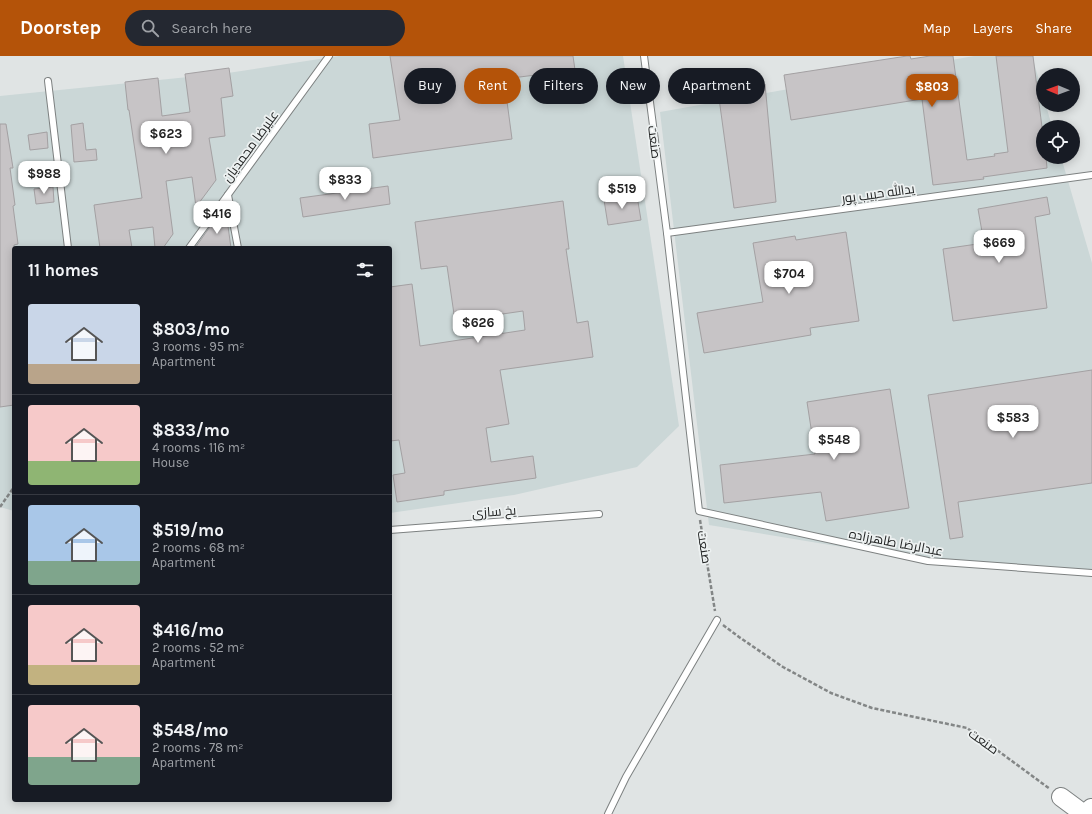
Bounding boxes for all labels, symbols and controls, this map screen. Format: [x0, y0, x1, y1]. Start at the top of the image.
search box [125, 10, 405, 46]
text: Doorstep [20, 17, 101, 39]
icon: search [139, 17, 161, 39]
text: Search here [171, 19, 252, 37]
text: Map [923, 20, 951, 37]
text: Layers [973, 20, 1013, 37]
text: Share [1035, 20, 1072, 37]
chip: Buy [404, 68, 456, 104]
chip: Rent [464, 68, 521, 104]
chip: Filters [529, 68, 598, 104]
chip: New [606, 68, 660, 104]
chip: Apartment [668, 68, 765, 104]
north arrow [1036, 68, 1080, 112]
map controls [1036, 68, 1080, 164]
pin: $803 [908, 74, 956, 108]
text: $803 [915, 79, 949, 94]
street label: علیرضا محمدیان [219, 108, 281, 185]
button: locate [1036, 120, 1080, 164]
pin: $623 [142, 121, 190, 155]
street label: صنعت [645, 125, 664, 160]
text: $623 [150, 126, 182, 141]
pin: $988 [20, 161, 68, 195]
text: $988 [27, 166, 61, 181]
pin: $833 [321, 167, 369, 201]
text: $833 [328, 172, 362, 187]
pin: $519 [598, 176, 646, 210]
street label: یدالله حبیب پور [839, 180, 916, 208]
text: $519 [607, 181, 637, 196]
pin: $416 [193, 201, 241, 235]
text: $416 [202, 206, 232, 221]
pin: $669 [975, 230, 1023, 264]
text: $669 [983, 235, 1015, 250]
icon: filters [354, 259, 376, 281]
text: 11 homes [28, 260, 99, 280]
pin: $704 [765, 261, 813, 295]
text: $704 [773, 266, 805, 281]
pin: $626 [454, 310, 502, 344]
text: $626 [462, 315, 494, 330]
text: $803/mo [152, 319, 230, 339]
icon: home [60, 320, 108, 368]
text: 3 rooms · 95 m² [152, 339, 245, 354]
text: Apartment [152, 354, 215, 369]
pin: $583 [989, 405, 1037, 439]
text: $583 [996, 410, 1030, 425]
text: $833/mo [152, 420, 230, 440]
icon: home [60, 421, 108, 469]
pin: $548 [810, 427, 858, 461]
text: $548 [818, 432, 850, 447]
text: 4 rooms · 116 m² [152, 440, 245, 455]
text: House [152, 455, 189, 470]
street label: یخ سازی [471, 502, 517, 522]
text: $519/mo [152, 520, 224, 540]
icon: home [60, 521, 108, 569]
street label: عبدالرضا طاهرزاده [848, 526, 944, 559]
street label: صنعت [694, 529, 715, 565]
text: 2 rooms · 68 m² [152, 540, 245, 555]
text: Apartment [152, 555, 215, 570]
text: $416/mo [152, 620, 224, 640]
icon: home [60, 621, 108, 669]
text: 2 rooms · 52 m² [152, 640, 244, 655]
text: Apartment [152, 655, 215, 670]
text: $548/mo [152, 720, 228, 740]
icon: home [60, 721, 108, 769]
street label: صنعت [966, 726, 1002, 757]
text: 2 rooms · 78 m² [152, 740, 244, 755]
text: Apartment [152, 755, 215, 770]

